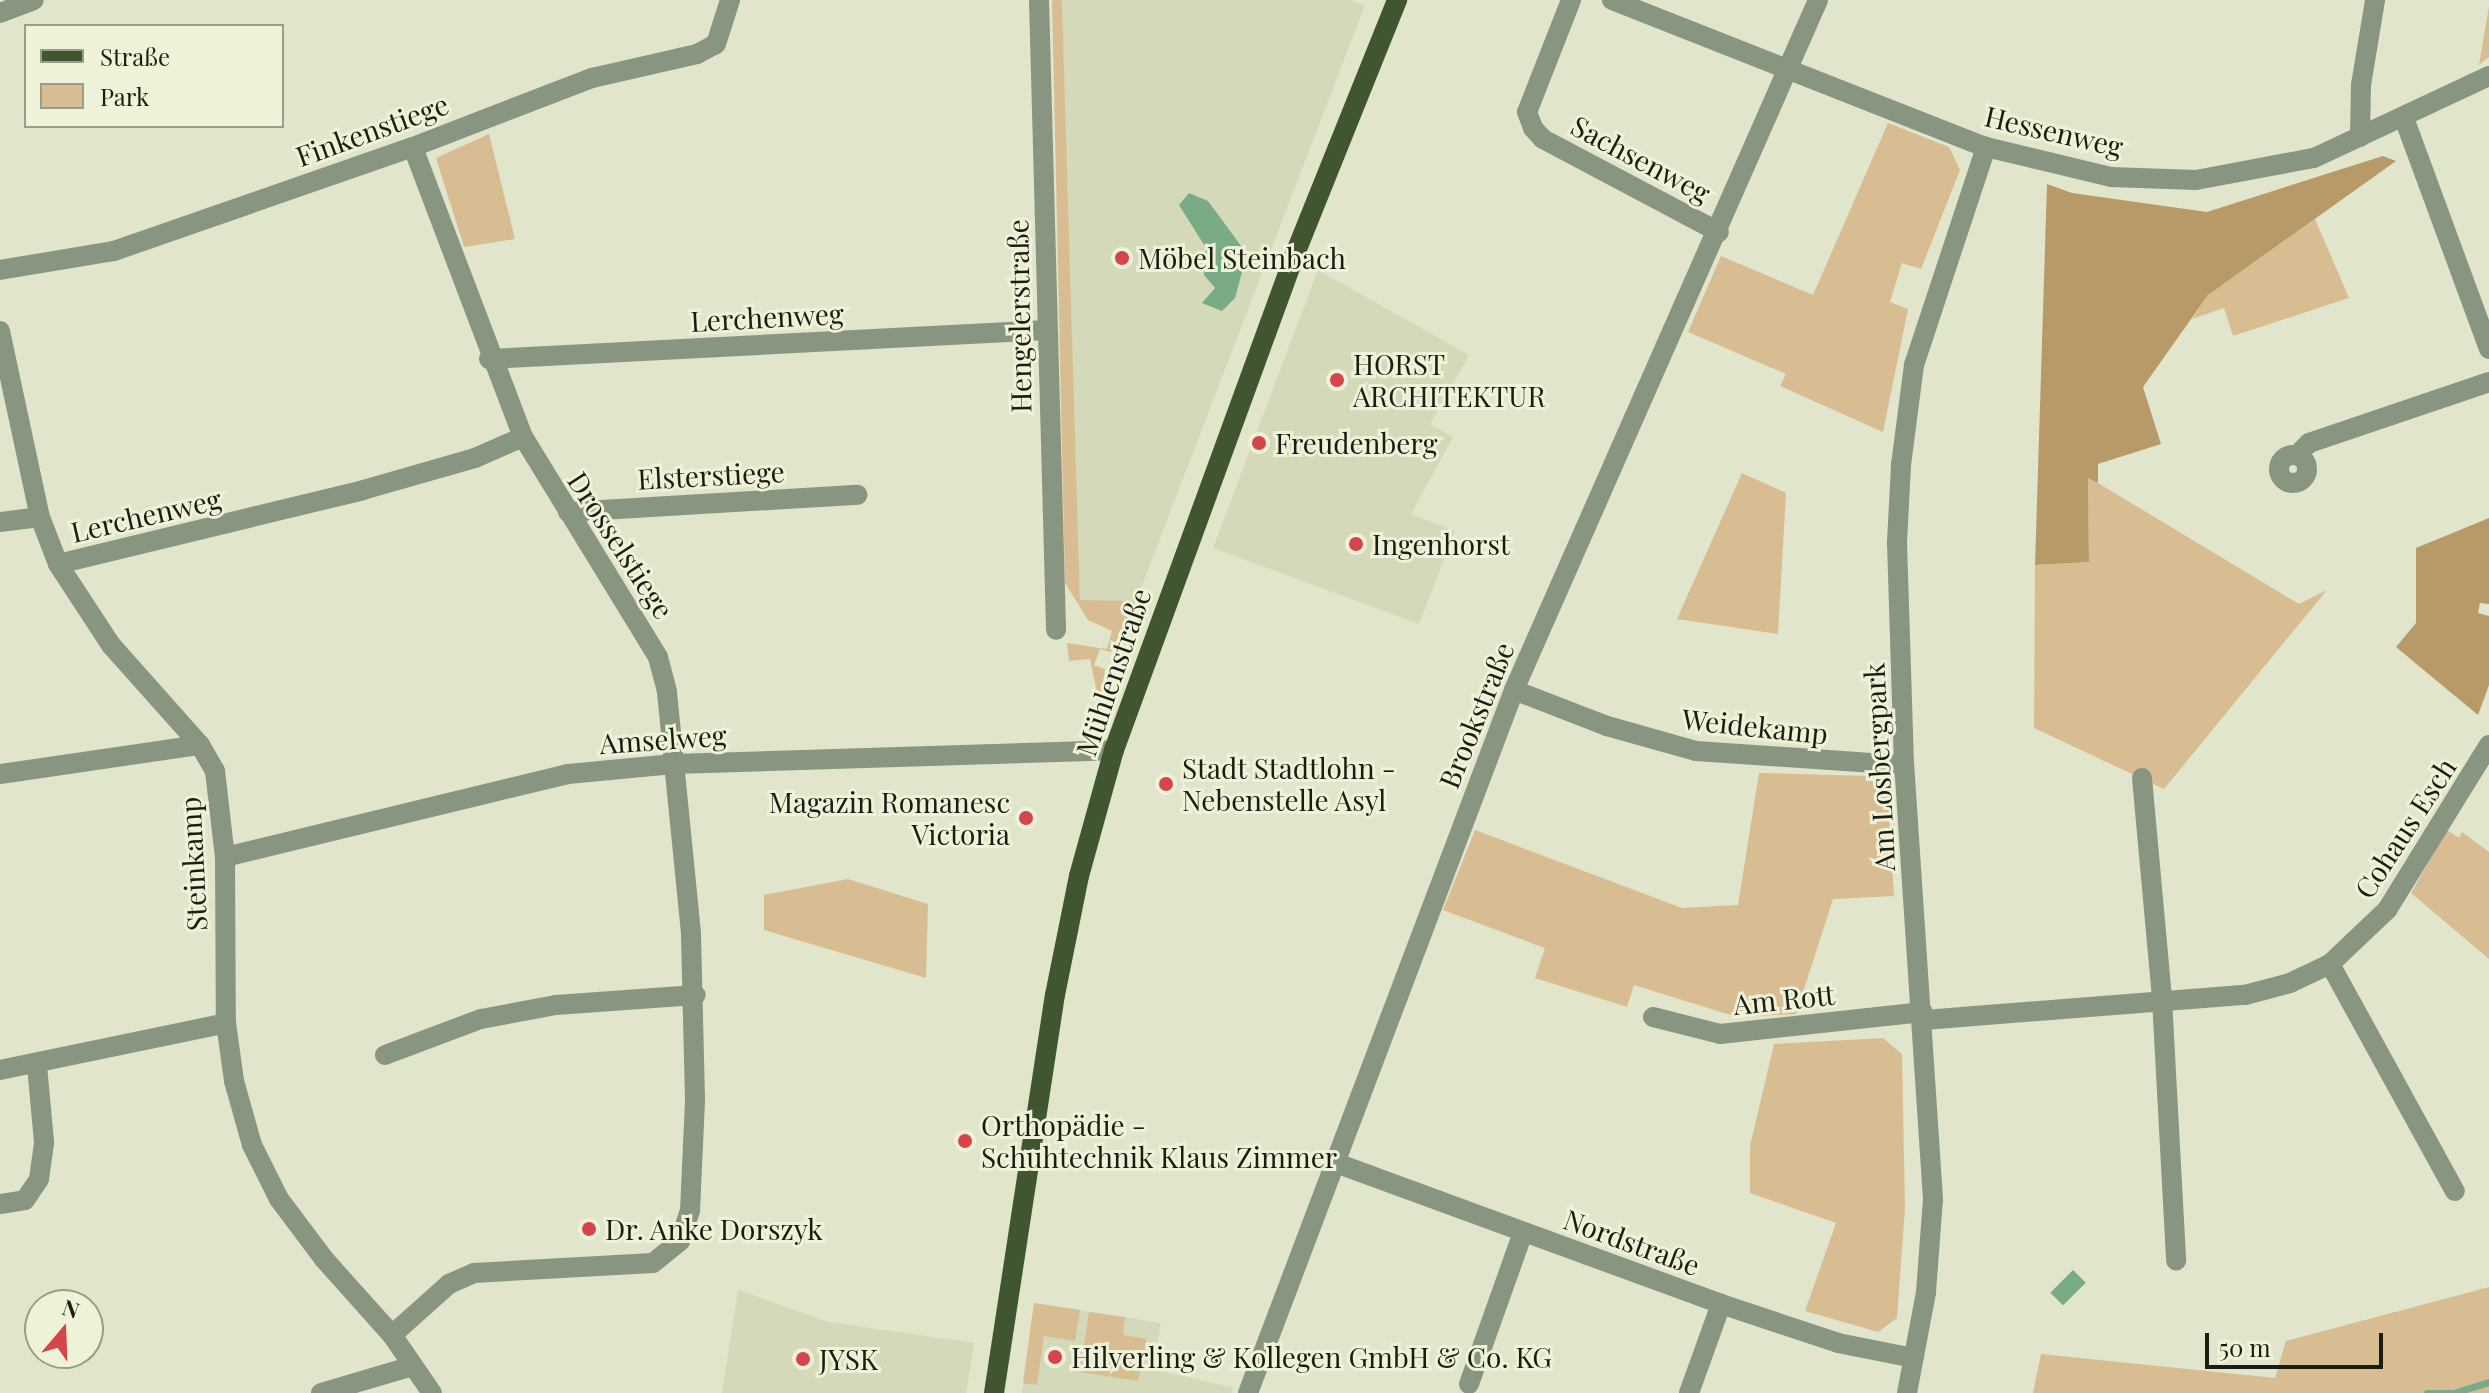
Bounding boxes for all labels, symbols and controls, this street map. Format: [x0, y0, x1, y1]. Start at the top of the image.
legend [24, 24, 284, 128]
text: Straße [100, 40, 170, 72]
text: Park [100, 80, 149, 112]
street label: Finkenstiege [291, 87, 453, 173]
street label: Hessenweg [1982, 99, 2126, 163]
street label: Sachsenweg [1566, 108, 1716, 210]
street label: Hengelerstraße [1001, 219, 1037, 413]
place label: Möbel Steinbach [1138, 241, 1346, 275]
marker: Möbel Steinbach [1113, 249, 1131, 267]
street label: Lerchenweg [689, 296, 845, 338]
place label: HORST ARCHITEKTUR [1353, 347, 1546, 413]
marker: HORST ARCHITEKTUR [1328, 371, 1346, 389]
place label: Freudenberg [1275, 426, 1438, 460]
marker: Freudenberg [1250, 434, 1268, 452]
street label: Elsterstiege [636, 454, 786, 496]
street label: Drosselstiege [561, 465, 681, 625]
street label: Lerchenweg [67, 481, 225, 549]
place label: Ingenhorst [1372, 527, 1510, 561]
marker: Ingenhorst [1347, 535, 1365, 553]
street label: Mühlenstraße [1069, 584, 1157, 760]
street label: Brookstraße [1432, 637, 1520, 793]
street label: Am Losbergpark [1857, 662, 1901, 872]
street label: Weidekamp [1680, 702, 1830, 750]
street label: Amselweg [598, 718, 728, 760]
place label: Stadt Stadtlohn - Nebenstelle Asyl [1182, 751, 1396, 817]
street label: Cohaus Esch [2347, 752, 2463, 904]
marker: Stadt Stadtlohn - Nebenstelle Asyl [1157, 775, 1175, 793]
place label: Magazin Romanesc Victoria [769, 785, 1010, 851]
street label: Steinkamp [173, 796, 213, 932]
marker: Magazin Romanesc Victoria [1017, 809, 1035, 827]
street label: Am Rott [1732, 977, 1836, 1021]
place label: Orthopädie - Schuhtechnik Klaus Zimmer [981, 1108, 1338, 1174]
marker: Orthopädie - Schuhtechnik Klaus Zimmer [956, 1132, 974, 1150]
street label: Nordstraße [1559, 1202, 1705, 1282]
place label: Dr. Anke Dorszyk [605, 1212, 824, 1246]
marker: Dr. Anke Dorszyk [580, 1220, 598, 1238]
north arrow [24, 1289, 104, 1369]
text: N [59, 1291, 84, 1325]
scale bar [2209, 1317, 2387, 1367]
text: 50 m [2219, 1331, 2271, 1363]
place label: Hilverling & Kollegen GmbH & Co. KG [1071, 1340, 1552, 1374]
place label: JYSK [819, 1342, 878, 1376]
marker: Hilverling & Kollegen GmbH & Co. KG [1046, 1348, 1064, 1366]
marker: JYSK [794, 1350, 812, 1368]

